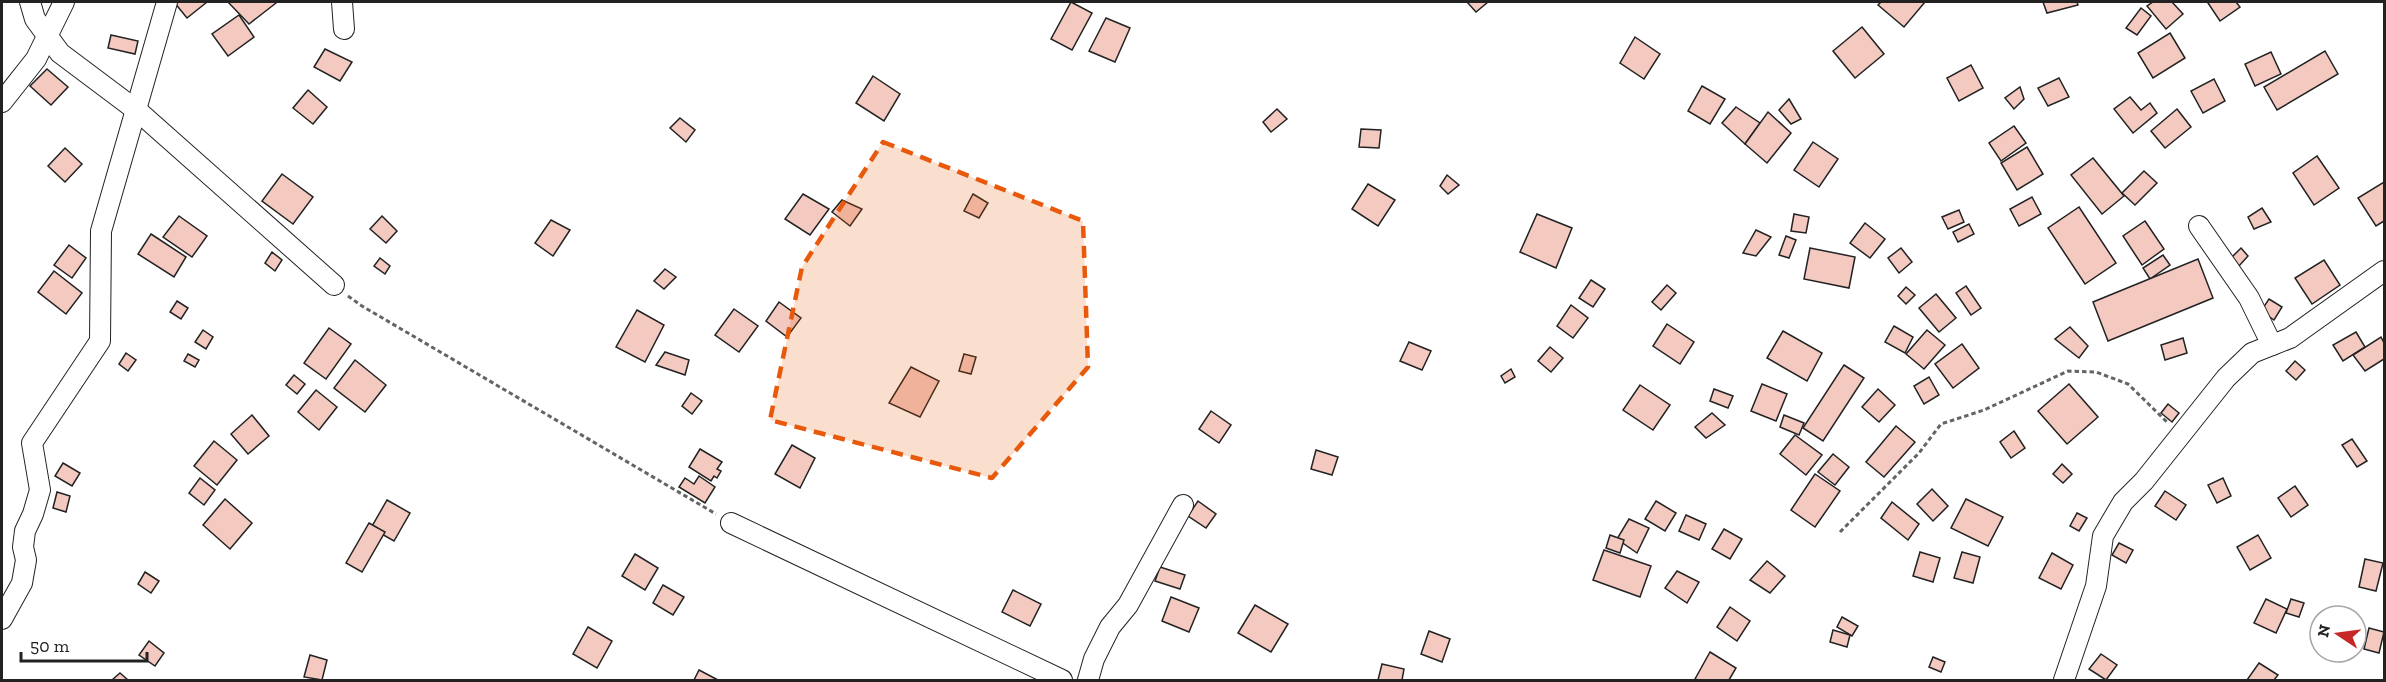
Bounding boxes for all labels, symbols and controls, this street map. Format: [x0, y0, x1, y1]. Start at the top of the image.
north arrow [2308, 604, 2368, 664]
text: N [2313, 623, 2334, 639]
scale bar [21, 625, 147, 663]
text: 50 m [30, 635, 70, 657]

